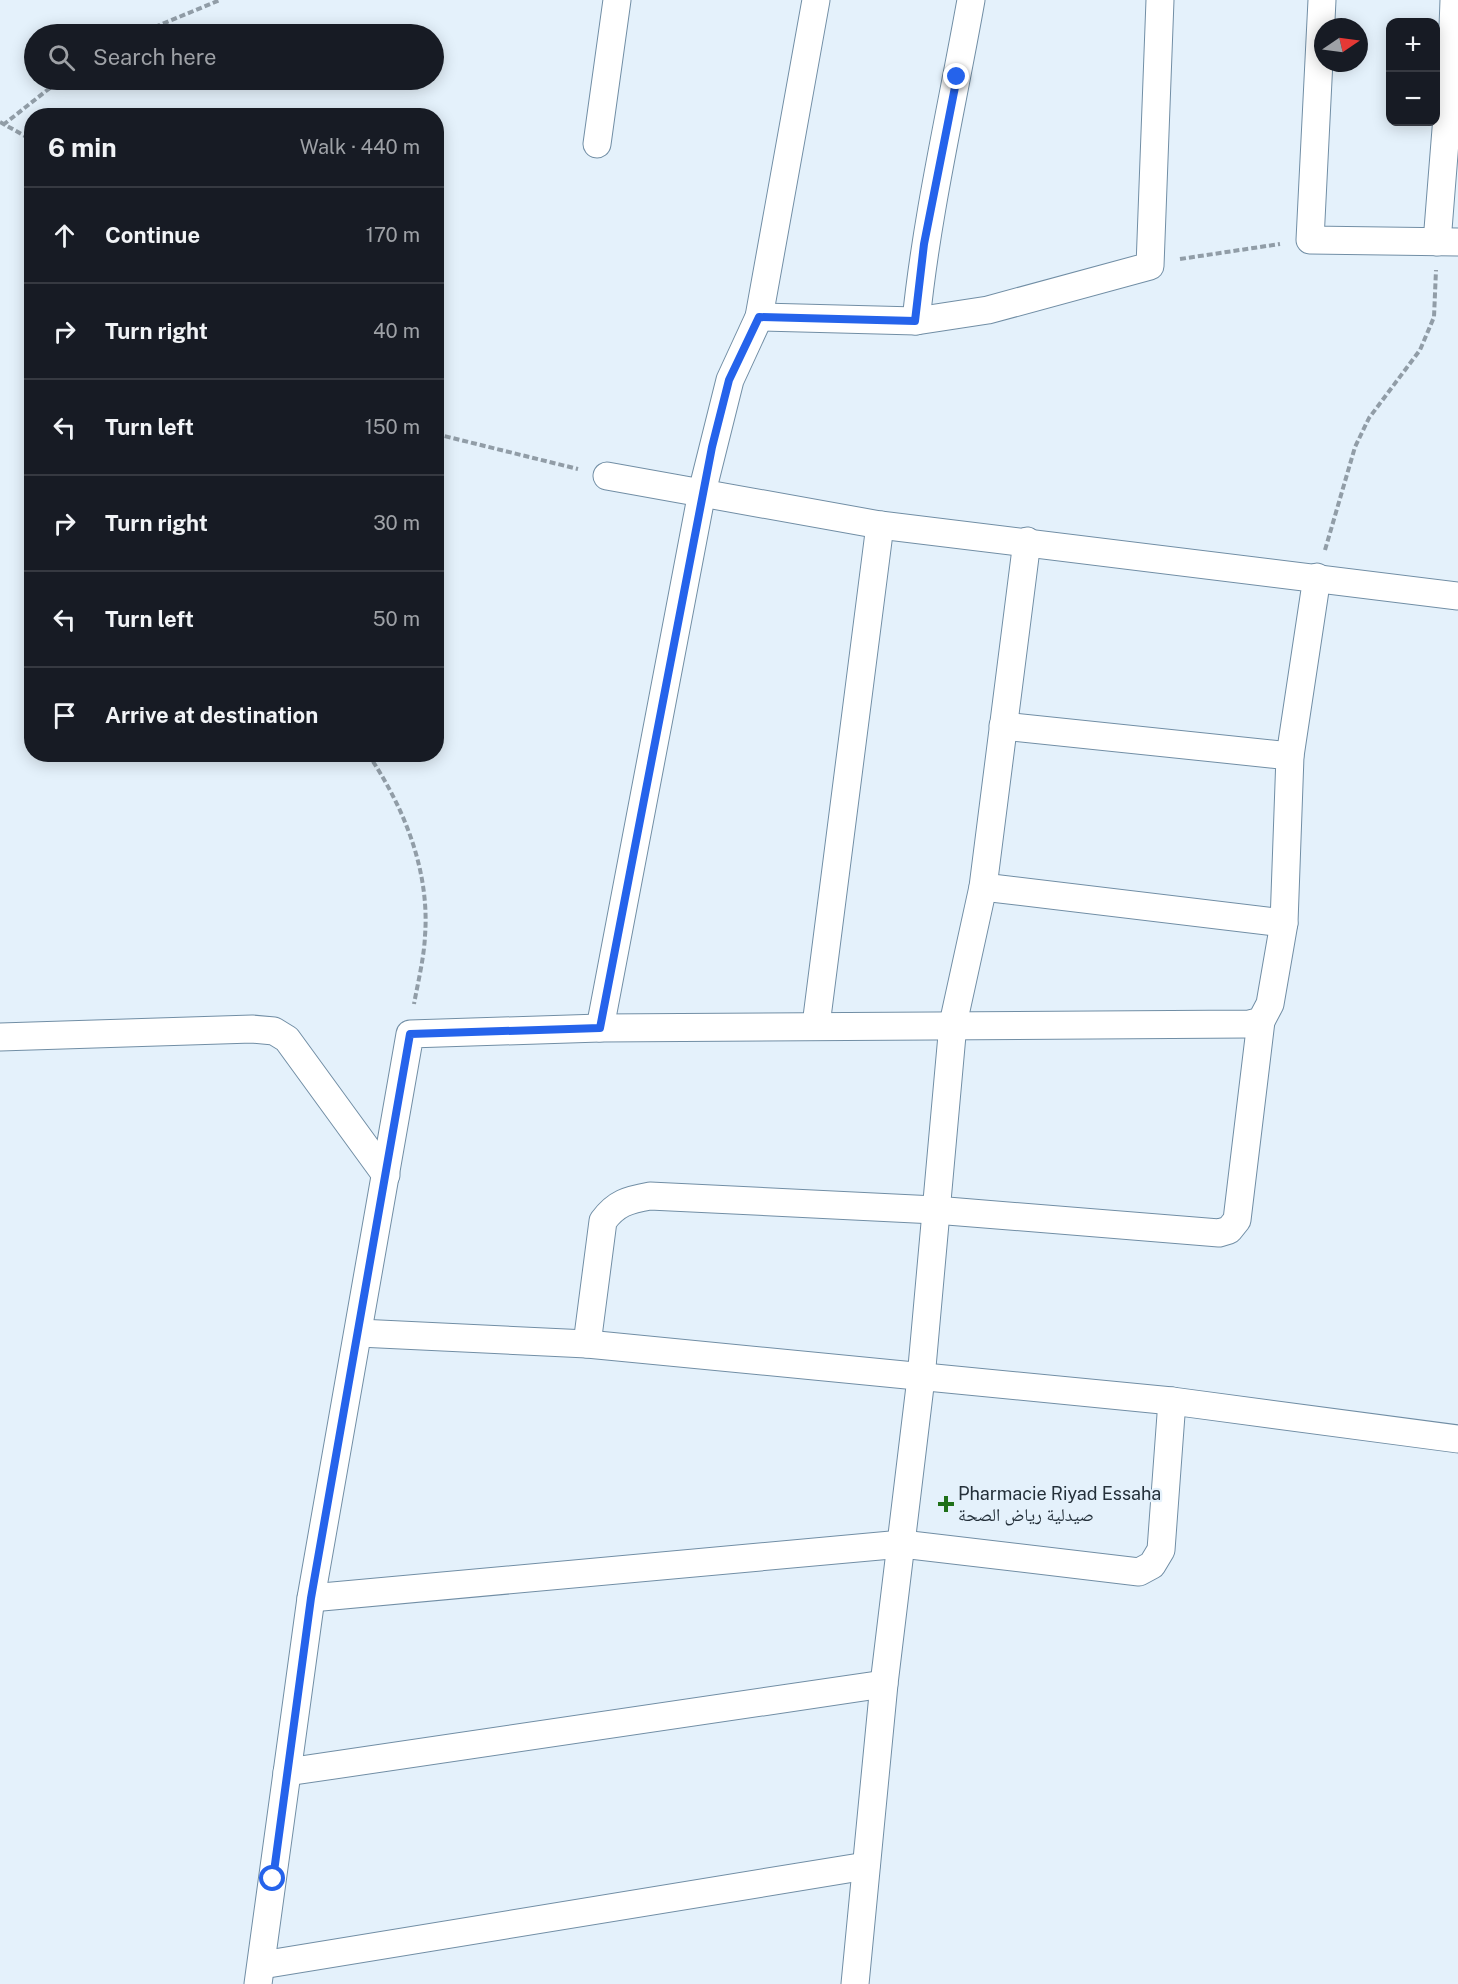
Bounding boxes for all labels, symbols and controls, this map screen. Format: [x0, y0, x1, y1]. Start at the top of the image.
north arrow [1314, 18, 1368, 72]
map controls [1386, 18, 1440, 126]
button: + [1386, 18, 1440, 72]
search box [24, 24, 444, 90]
icon: search [45, 41, 78, 74]
text: Search here [93, 44, 217, 70]
route end [943, 63, 969, 89]
button: − [1386, 72, 1440, 126]
text: 6 min [48, 132, 117, 163]
text: Walk · 440 m [300, 135, 420, 159]
icon: ahead [48, 219, 81, 252]
text: Continue [105, 222, 200, 248]
text: 170 m [366, 223, 420, 247]
icon: right [48, 315, 81, 348]
text: Turn right [105, 318, 208, 344]
text: 40 m [373, 319, 420, 343]
icon: left [48, 411, 81, 444]
text: Turn left [105, 414, 194, 440]
text: 150 m [365, 415, 420, 439]
icon: right [48, 507, 81, 540]
text: Turn right [105, 510, 208, 536]
text: 30 m [373, 511, 420, 535]
icon: left [48, 603, 81, 636]
text: Turn left [105, 606, 194, 632]
text: 50 m [373, 607, 420, 631]
icon: arrive [48, 699, 81, 732]
text: Arrive at destination [105, 702, 318, 728]
place label: Pharmacie Riyad Essaha صيدلية رياض الصحة [958, 1483, 1161, 1526]
marker: Pharmacie Riyad Essaha صيدلية رياض الصحة [939, 1497, 953, 1511]
route start [259, 1865, 285, 1891]

